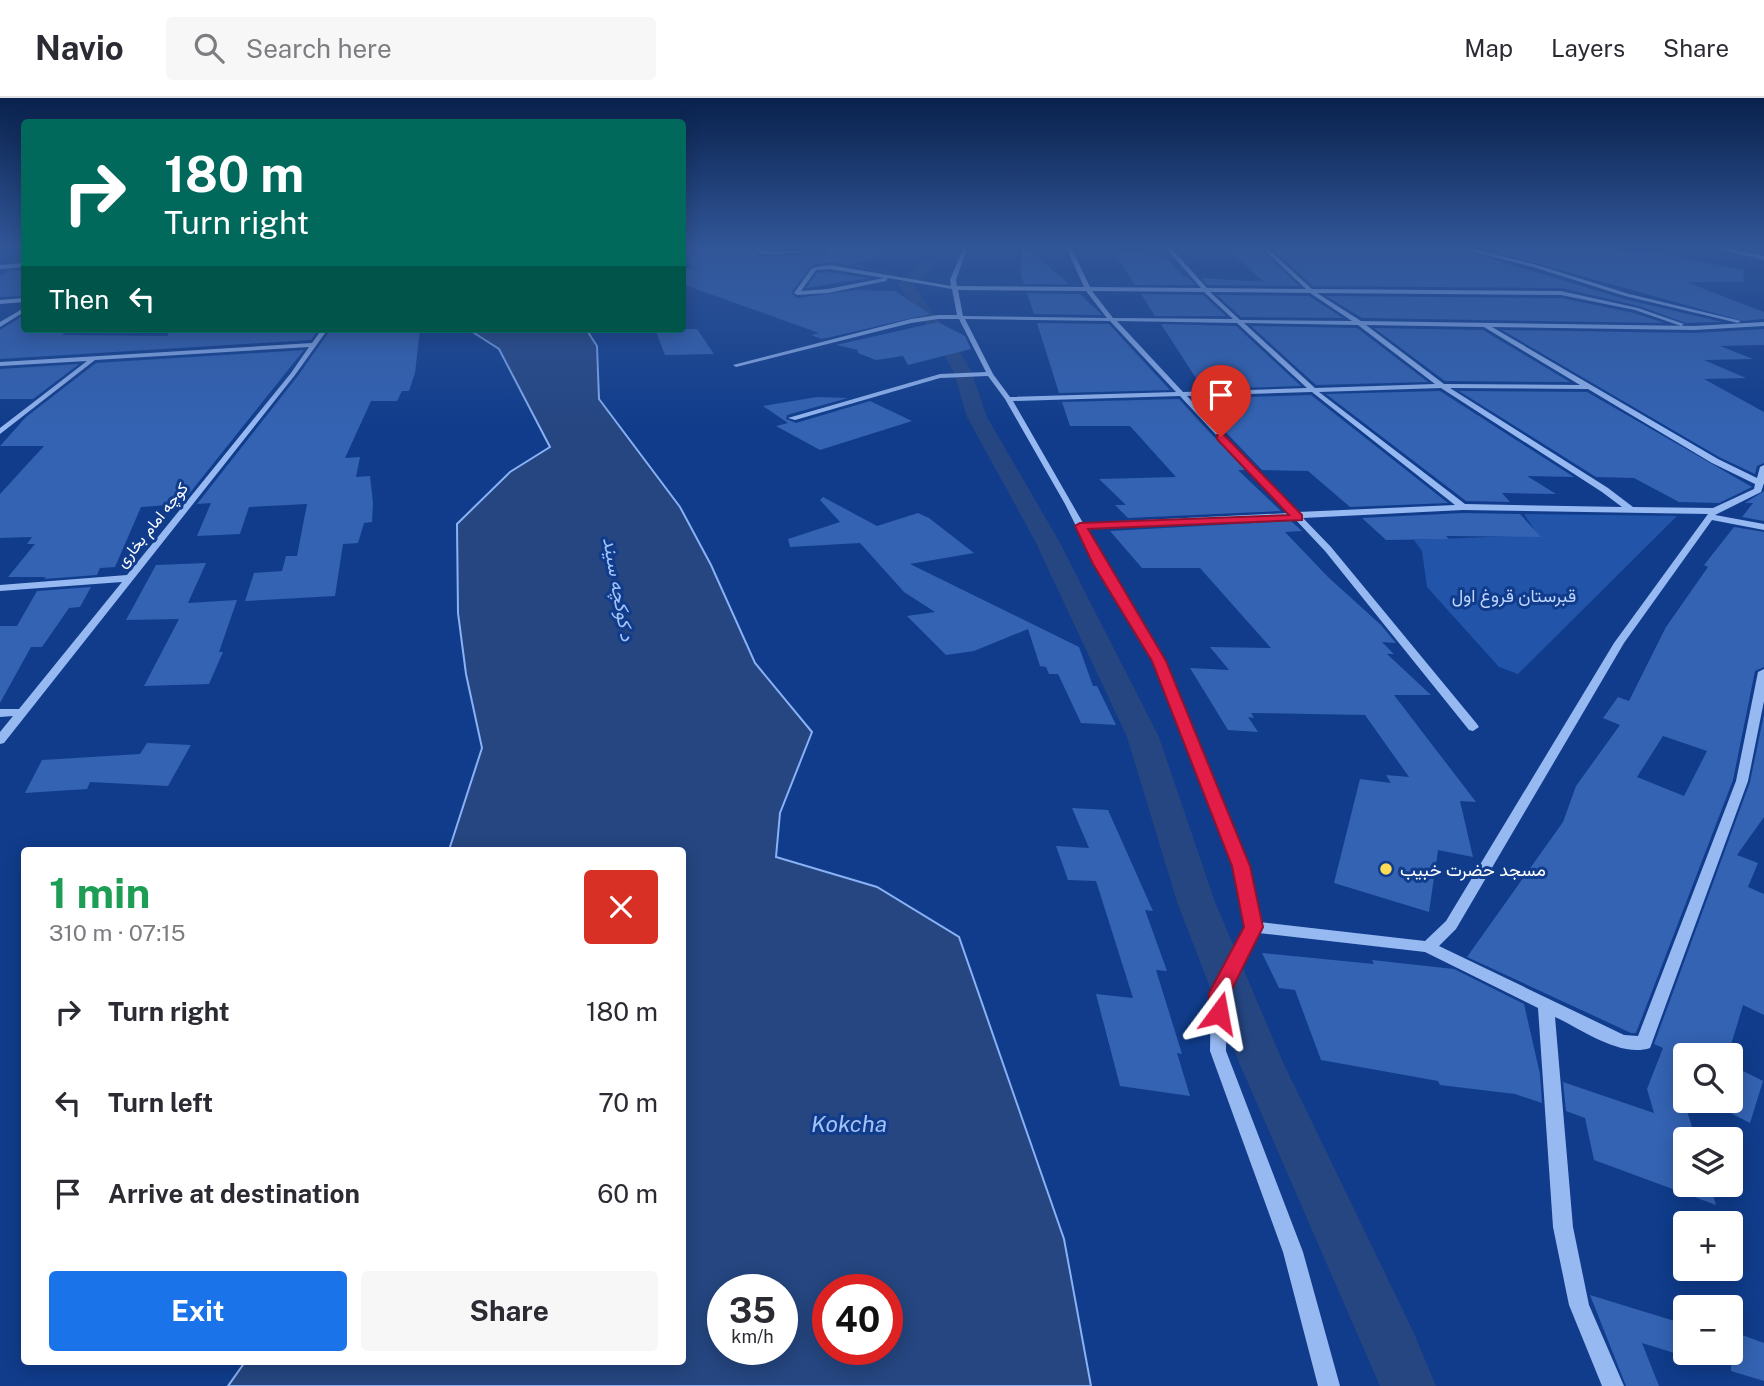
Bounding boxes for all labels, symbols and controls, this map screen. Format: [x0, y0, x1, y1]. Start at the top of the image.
search box [166, 17, 656, 80]
text: Navio [35, 29, 124, 67]
icon: search [190, 29, 228, 67]
text: Search here [246, 33, 392, 64]
text: Map [1464, 34, 1513, 62]
text: Layers [1551, 34, 1625, 62]
text: Share [1663, 34, 1729, 62]
text: 180 m [164, 145, 304, 203]
icon: right [49, 147, 140, 238]
text: Turn right [164, 204, 309, 241]
icon: left [123, 280, 161, 318]
text: Then [49, 284, 109, 315]
pin [1191, 365, 1251, 437]
icon: arrive [1202, 376, 1240, 414]
street label: کوچه امام بخاری [112, 479, 194, 572]
water label: د کوکچه سیند [596, 535, 639, 644]
park label: قبرستان قروغ اول [1452, 585, 1576, 608]
place label: مسجد حضرت خبیب [1400, 859, 1546, 881]
marker: مسجد حضرت خبیب [1378, 861, 1394, 877]
text: 1 min [49, 868, 150, 917]
button: close [584, 870, 658, 944]
text: 310 m · 07:15 [49, 919, 185, 946]
position arrow [1182, 976, 1256, 1050]
icon: right [49, 993, 87, 1031]
text: Turn right [108, 996, 230, 1027]
text: 180 m [586, 996, 658, 1027]
map controls [1673, 1043, 1743, 1365]
button: search [1673, 1043, 1743, 1113]
icon: left [49, 1084, 87, 1122]
text: Turn left [108, 1087, 213, 1118]
text: 70 m [598, 1087, 658, 1118]
water label: Kokcha [811, 1110, 887, 1137]
button: layers [1673, 1127, 1743, 1197]
icon: arrive [49, 1175, 87, 1213]
text: Arrive at destination [108, 1178, 360, 1209]
text: 60 m [597, 1178, 658, 1209]
button: + [1673, 1211, 1743, 1281]
button: Exit [49, 1271, 347, 1351]
button: Share [361, 1271, 658, 1351]
speed limit sign: 40 [812, 1274, 903, 1365]
text: 35 [729, 1290, 776, 1331]
button: − [1673, 1295, 1743, 1365]
text: km/h [731, 1326, 774, 1347]

